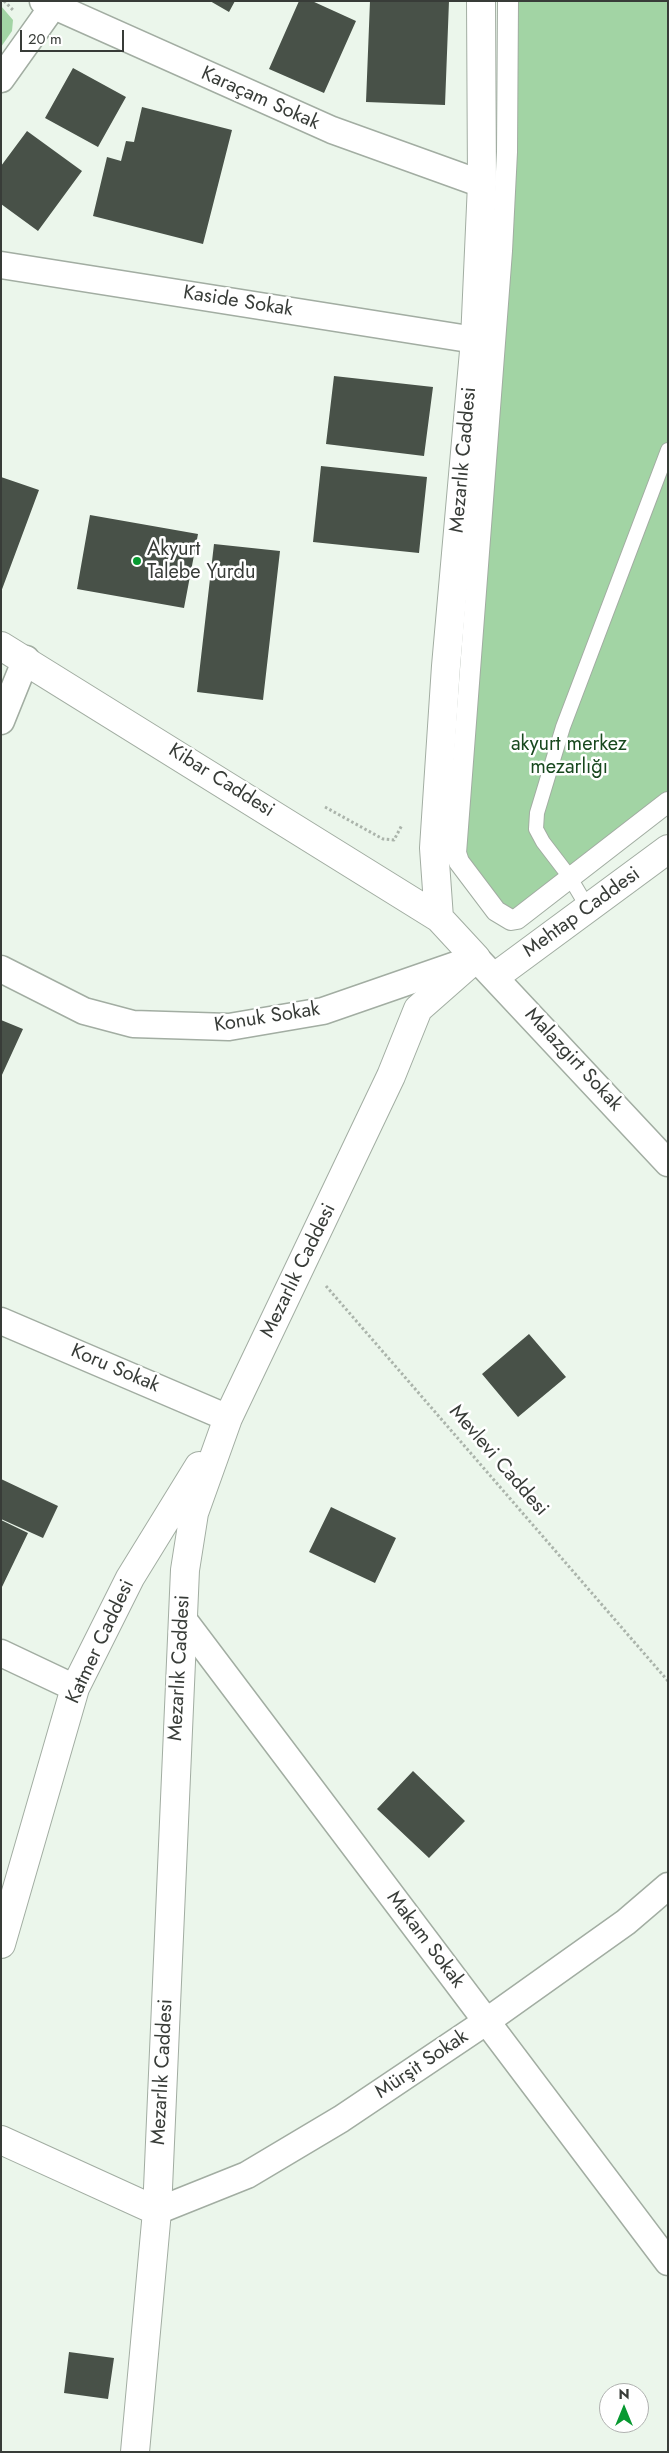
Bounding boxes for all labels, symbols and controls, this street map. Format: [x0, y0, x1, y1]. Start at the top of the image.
scale bar [22, 20, 126, 52]
text: 20 m [28, 28, 62, 50]
street label: Karaçam Sokak [197, 62, 323, 136]
street label: Kaside Sokak [181, 281, 295, 323]
street label: Mezarlık Caddesi [446, 386, 482, 534]
place label: Akyurt Talebe Yurdu [147, 538, 255, 585]
marker: Akyurt Talebe Yurdu [131, 555, 143, 567]
park label: akyurt merkez mezarlığı [511, 733, 627, 780]
street label: Kibar Caddesi [164, 739, 278, 823]
street label: Mehtap Caddesi [519, 863, 645, 963]
street label: Konuk Sokak [213, 998, 321, 1038]
street label: Malazgirt Sokak [519, 1003, 627, 1117]
street label: Mezarlık Caddesi [256, 1200, 342, 1342]
street label: Koru Sokak [67, 1340, 163, 1398]
street label: Mevlevi Caddesi [443, 1401, 553, 1521]
street label: Katmer Caddesi [62, 1576, 140, 1708]
street label: Mezarlık Caddesi [164, 1594, 196, 1742]
street label: Makam Sokak [381, 1887, 469, 1993]
street label: Mezarlık Caddesi [147, 1998, 179, 2146]
street label: Mürşit Sokak [371, 2025, 473, 2105]
north arrow [599, 2383, 649, 2433]
text: N [618, 2384, 630, 2404]

